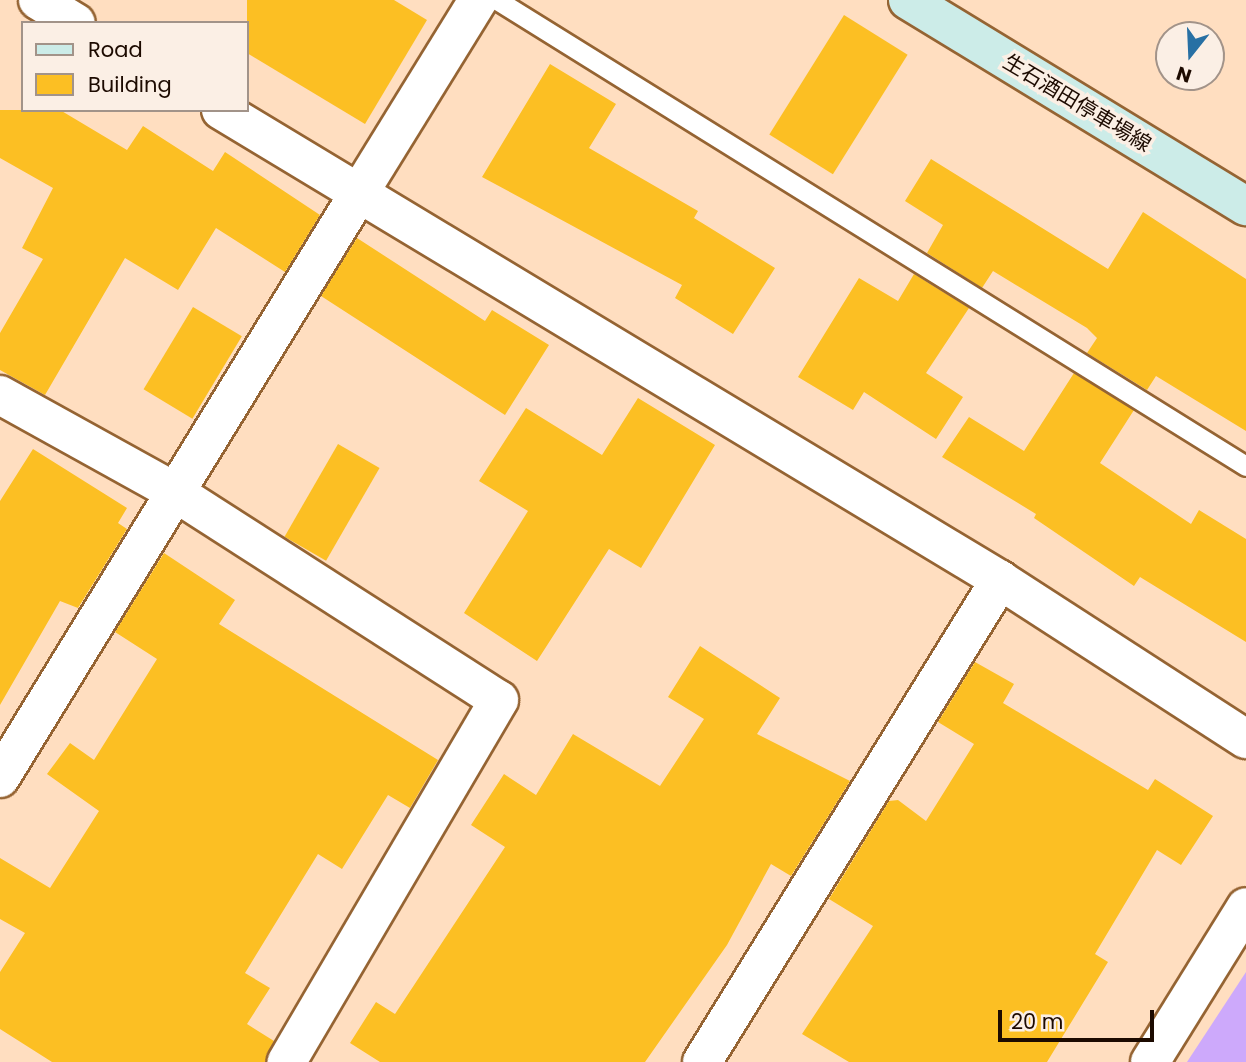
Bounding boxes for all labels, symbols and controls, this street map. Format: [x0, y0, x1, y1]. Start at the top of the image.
legend [21, 21, 248, 112]
north arrow [1155, 21, 1225, 91]
text: Road [88, 35, 143, 64]
street label: 生石酒田停車場線 [999, 49, 1155, 157]
text: N [1173, 59, 1195, 90]
text: Building [88, 70, 172, 99]
scale bar [1001, 996, 1157, 1040]
text: 20 m [1011, 1007, 1064, 1036]

